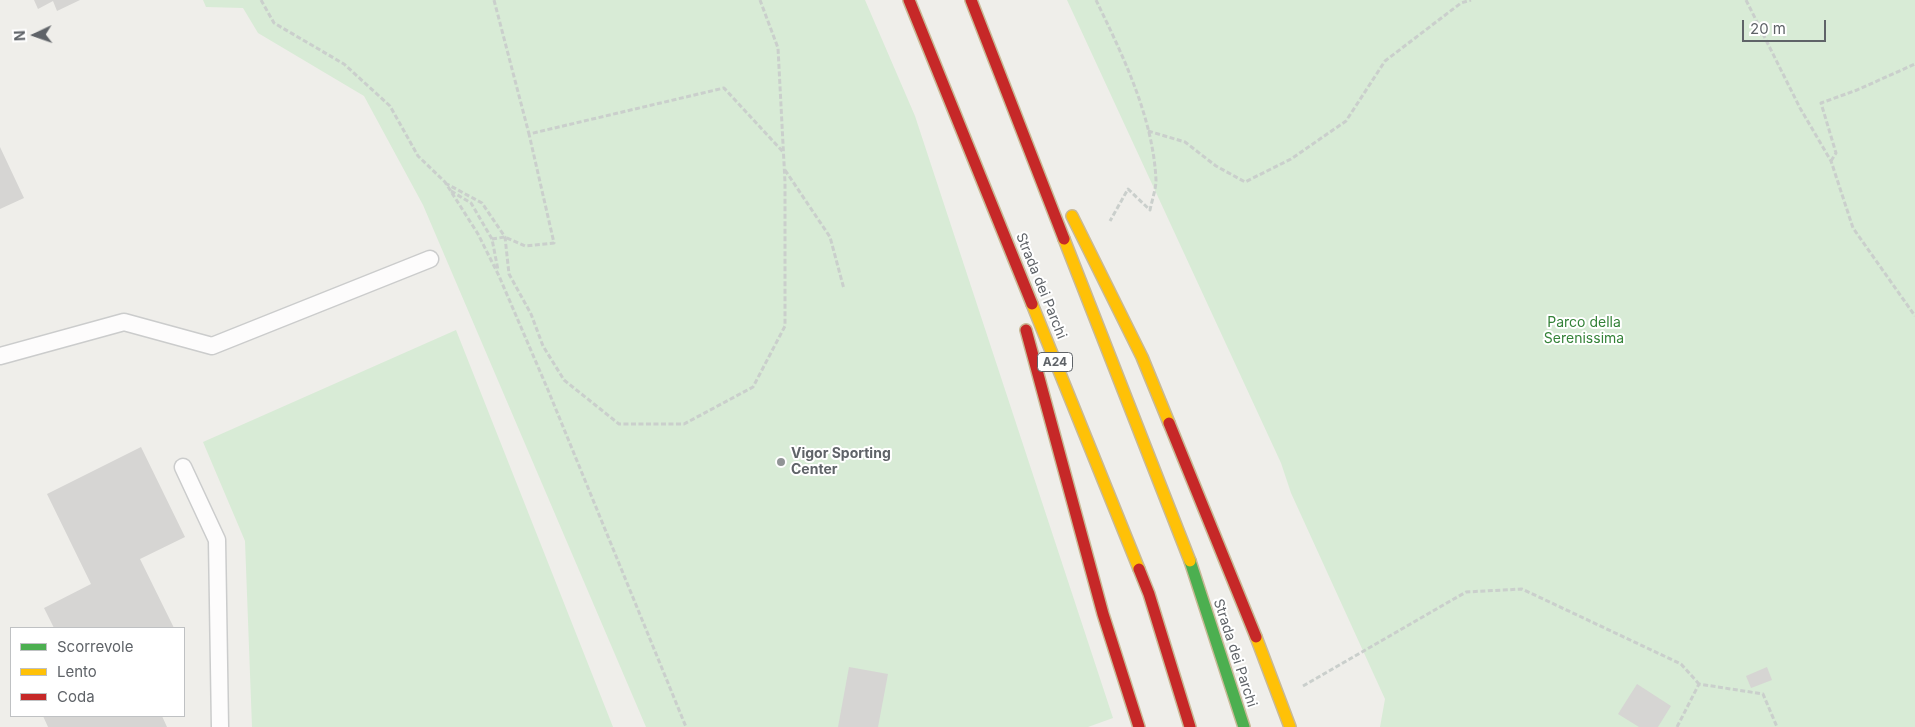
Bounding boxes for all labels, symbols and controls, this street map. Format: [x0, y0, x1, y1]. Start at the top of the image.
north arrow [10, 10, 60, 60]
scale bar [1745, 10, 1829, 42]
text: 20 m [1750, 19, 1786, 38]
text: N [11, 30, 28, 42]
street label: Strada dei Parchi [1012, 231, 1070, 341]
park label: Parco della Serenissima [1544, 315, 1624, 348]
road number: A24 [1038, 352, 1072, 372]
place label: Vigor Sporting Center [791, 446, 891, 478]
marker: Vigor Sporting Center [775, 456, 787, 468]
street label: Strada dei Parchi [1210, 597, 1260, 709]
legend [10, 627, 185, 717]
text: Scorrevole [57, 637, 133, 656]
text: Lento [57, 662, 97, 681]
text: Coda [57, 687, 95, 706]

